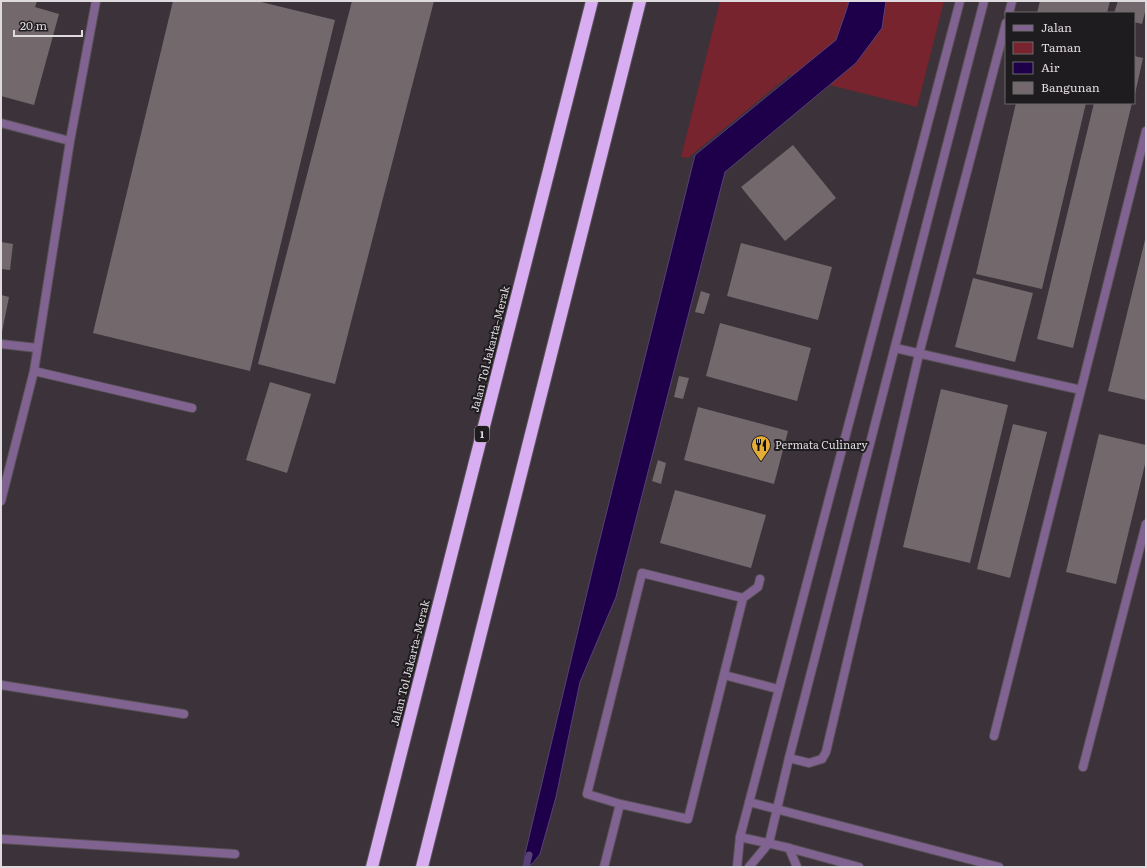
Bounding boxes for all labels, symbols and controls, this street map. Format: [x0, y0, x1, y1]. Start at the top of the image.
scale bar [14, 12, 82, 38]
legend [1005, 12, 1135, 104]
text: 20 m [20, 16, 47, 34]
text: Jalan [1041, 18, 1072, 36]
text: Taman [1041, 38, 1081, 56]
text: Air [1041, 58, 1060, 76]
text: Bangunan [1041, 78, 1100, 96]
street label: Jalan Tol Jakarta–Merak [466, 284, 513, 414]
road number: 1 [475, 426, 489, 442]
restaurant icon: Permata Culinary [750, 434, 772, 462]
place label: Permata Culinary [775, 436, 868, 452]
street label: Jalan Tol Jakarta–Merak [386, 598, 433, 728]

